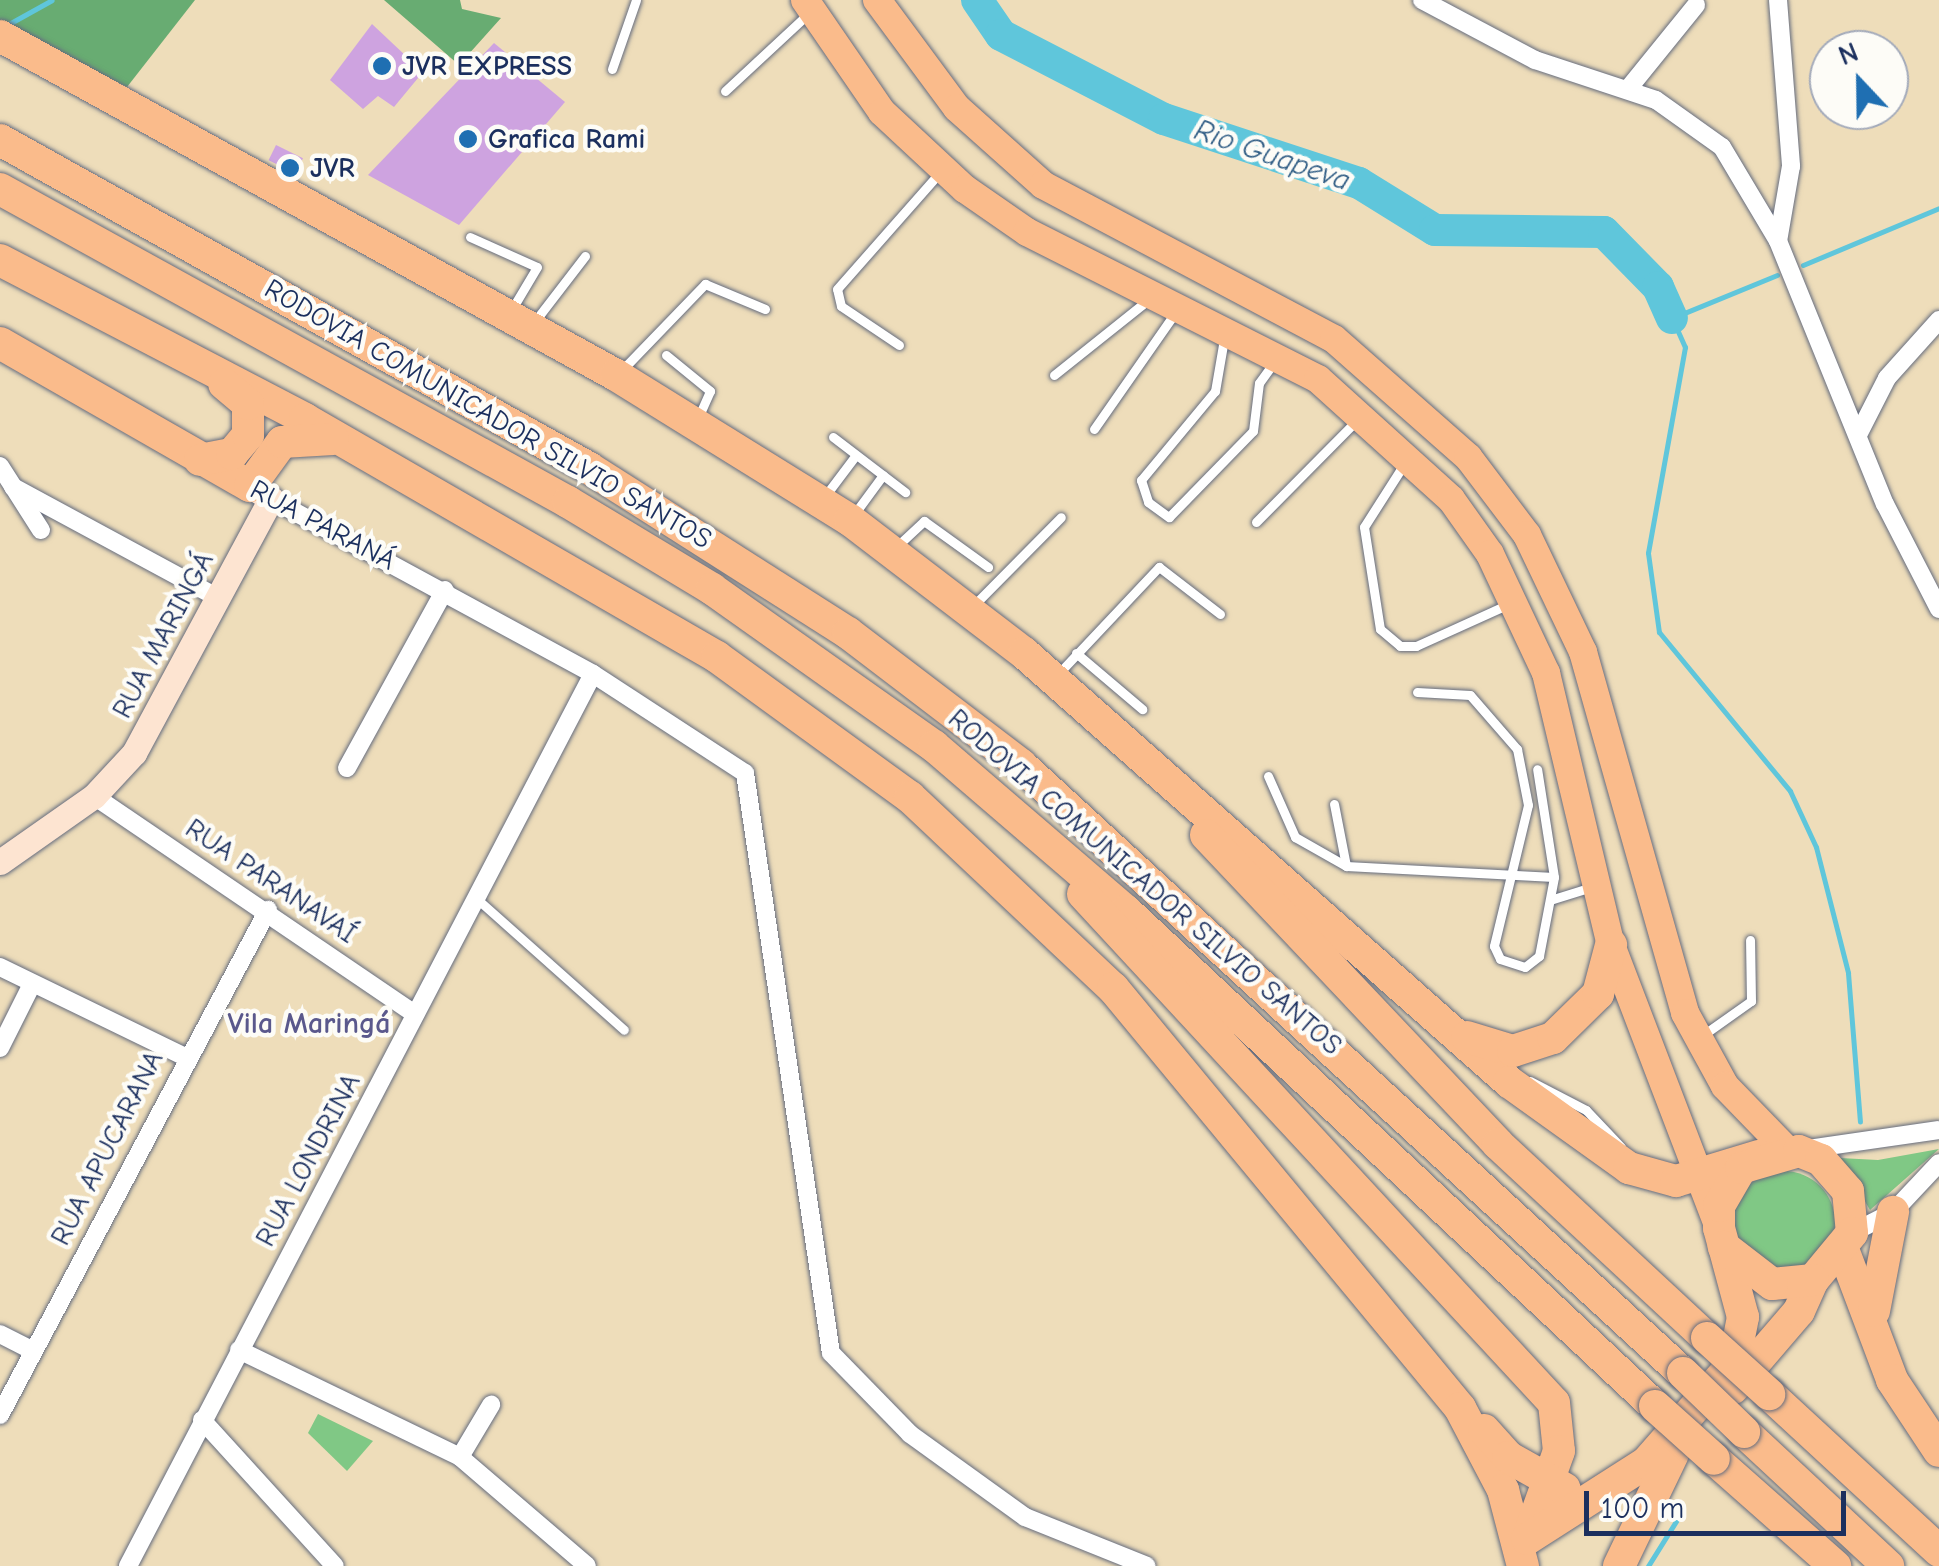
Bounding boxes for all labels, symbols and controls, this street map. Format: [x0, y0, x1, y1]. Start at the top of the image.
north arrow [1809, 30, 1909, 130]
text: N [1834, 36, 1863, 72]
place label: JVR EXPRESS [402, 49, 572, 83]
marker: JVR EXPRESS [371, 55, 393, 77]
water label: Rio Guapeva [1189, 113, 1355, 199]
place label: Grafica Rami [488, 122, 645, 156]
marker: Grafica Rami [457, 128, 479, 150]
place label: JVR [310, 151, 355, 185]
marker: JVR [279, 157, 301, 179]
street label: RODOVIA COMUNICADOR SILVIO SANTOS [259, 272, 717, 556]
street label: RUA PARANÁ [245, 473, 401, 577]
street label: RUA MARINGÁ [105, 546, 221, 724]
street label: RODOVIA COMUNICADOR SILVIO SANTOS [941, 702, 1349, 1062]
street label: RUA PARANAVAÍ [179, 811, 363, 951]
district label: Vila Maringá [227, 1006, 391, 1042]
street label: RUA APUCARANA [44, 1045, 170, 1251]
street label: RUA LONDRINA [248, 1068, 368, 1252]
scale bar [1589, 1471, 1852, 1533]
text: 100 m [1601, 1491, 1684, 1526]

